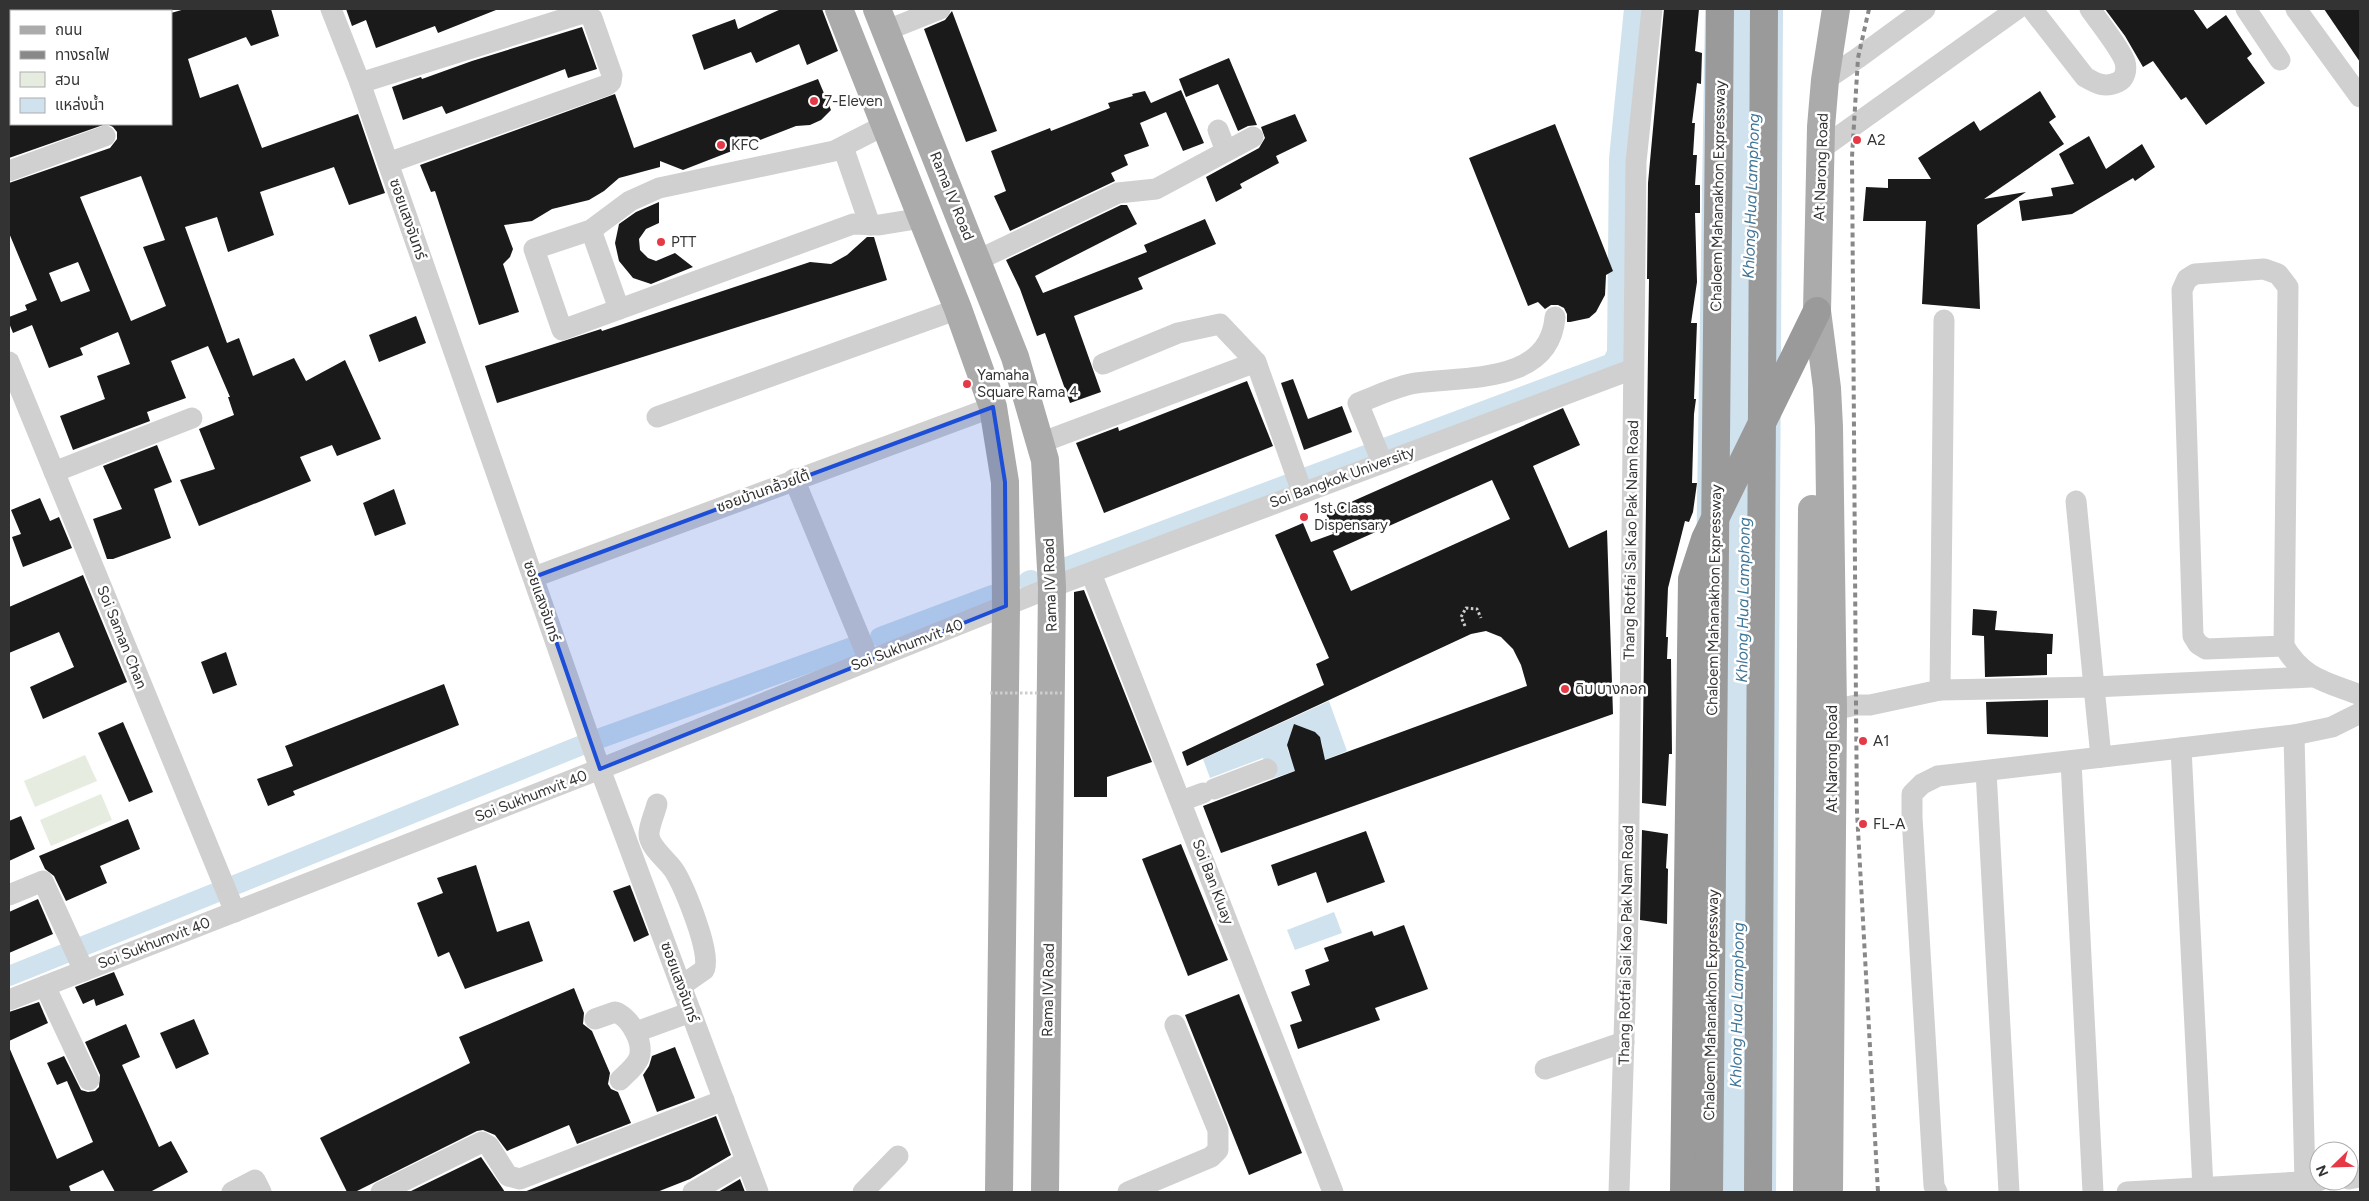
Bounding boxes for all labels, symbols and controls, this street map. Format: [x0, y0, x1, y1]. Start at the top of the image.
legend [10, 10, 172, 125]
text: ถนน [55, 21, 82, 39]
text: ทางรถไฟ [55, 46, 109, 64]
text: สวน [55, 71, 80, 89]
street label: Chaloem Mahanakhon Expressway [1707, 80, 1729, 312]
place label: 7-Eleven [824, 92, 883, 110]
text: แหล่งน้ำ [55, 94, 104, 114]
marker: 7-Eleven [808, 95, 820, 107]
water label: Khlong Hua Lamphong [1739, 113, 1763, 279]
street label: At Narong Road [1810, 113, 1832, 221]
place label: A2 [1867, 131, 1886, 149]
marker: A2 [1851, 134, 1863, 146]
place label: KFC [731, 136, 759, 154]
marker: KFC [715, 139, 727, 151]
street label: Rama IV Road [926, 149, 978, 243]
street label: ซอยแสงจันทร์ [386, 176, 431, 263]
place label: PTT [671, 233, 697, 251]
marker: PTT [655, 236, 667, 248]
place label: Yamaha Square Rama 4 [977, 366, 1078, 401]
marker: Yamaha Square Rama 4 [961, 378, 973, 390]
street label: Thang Rotfai Sai Kao Pak Nam Road [1620, 420, 1642, 660]
street label: Soi Bangkok University [1267, 442, 1417, 512]
street label: ซอยบ้านกล้วยใต้ [714, 466, 812, 516]
street label: Chaloem Mahanakhon Expressway [1703, 484, 1725, 716]
place label: 1st Class Dispensary [1314, 499, 1388, 534]
marker: 1st Class Dispensary [1298, 511, 1310, 523]
water label: Khlong Hua Lamphong [1732, 517, 1754, 683]
street label: Rama IV Road [1039, 538, 1061, 632]
street label: ซอยแสงจันทร์ [520, 558, 565, 645]
street label: Soi Saman Chan [93, 583, 151, 691]
street label: Soi Sukhumvit 40 [848, 615, 966, 675]
place label: ดิบ บางกอก [1575, 680, 1647, 698]
marker: ดิบ บางกอก [1559, 683, 1571, 695]
street label: At Narong Road [1823, 705, 1841, 813]
place label: A1 [1873, 732, 1889, 750]
marker: A1 [1857, 735, 1869, 747]
street label: Soi Sukhumvit 40 [472, 766, 590, 826]
place label: FL-A [1873, 815, 1905, 833]
marker: FL-A [1857, 818, 1869, 830]
street label: Thang Rotfai Sai Kao Pak Nam Road [1615, 825, 1637, 1065]
street label: Soi Ban Kluay [1188, 837, 1238, 927]
street label: Chaloem Mahanakhon Expressway [1700, 889, 1722, 1121]
street label: Soi Sukhumvit 40 [95, 913, 213, 973]
water label: Khlong Hua Lamphong [1726, 922, 1748, 1088]
street label: ซอยแสงจันทร์ [657, 939, 703, 1025]
street label: Rama IV Road [1038, 943, 1058, 1037]
north arrow [2309, 1141, 2359, 1191]
text: N [2313, 1163, 2332, 1179]

